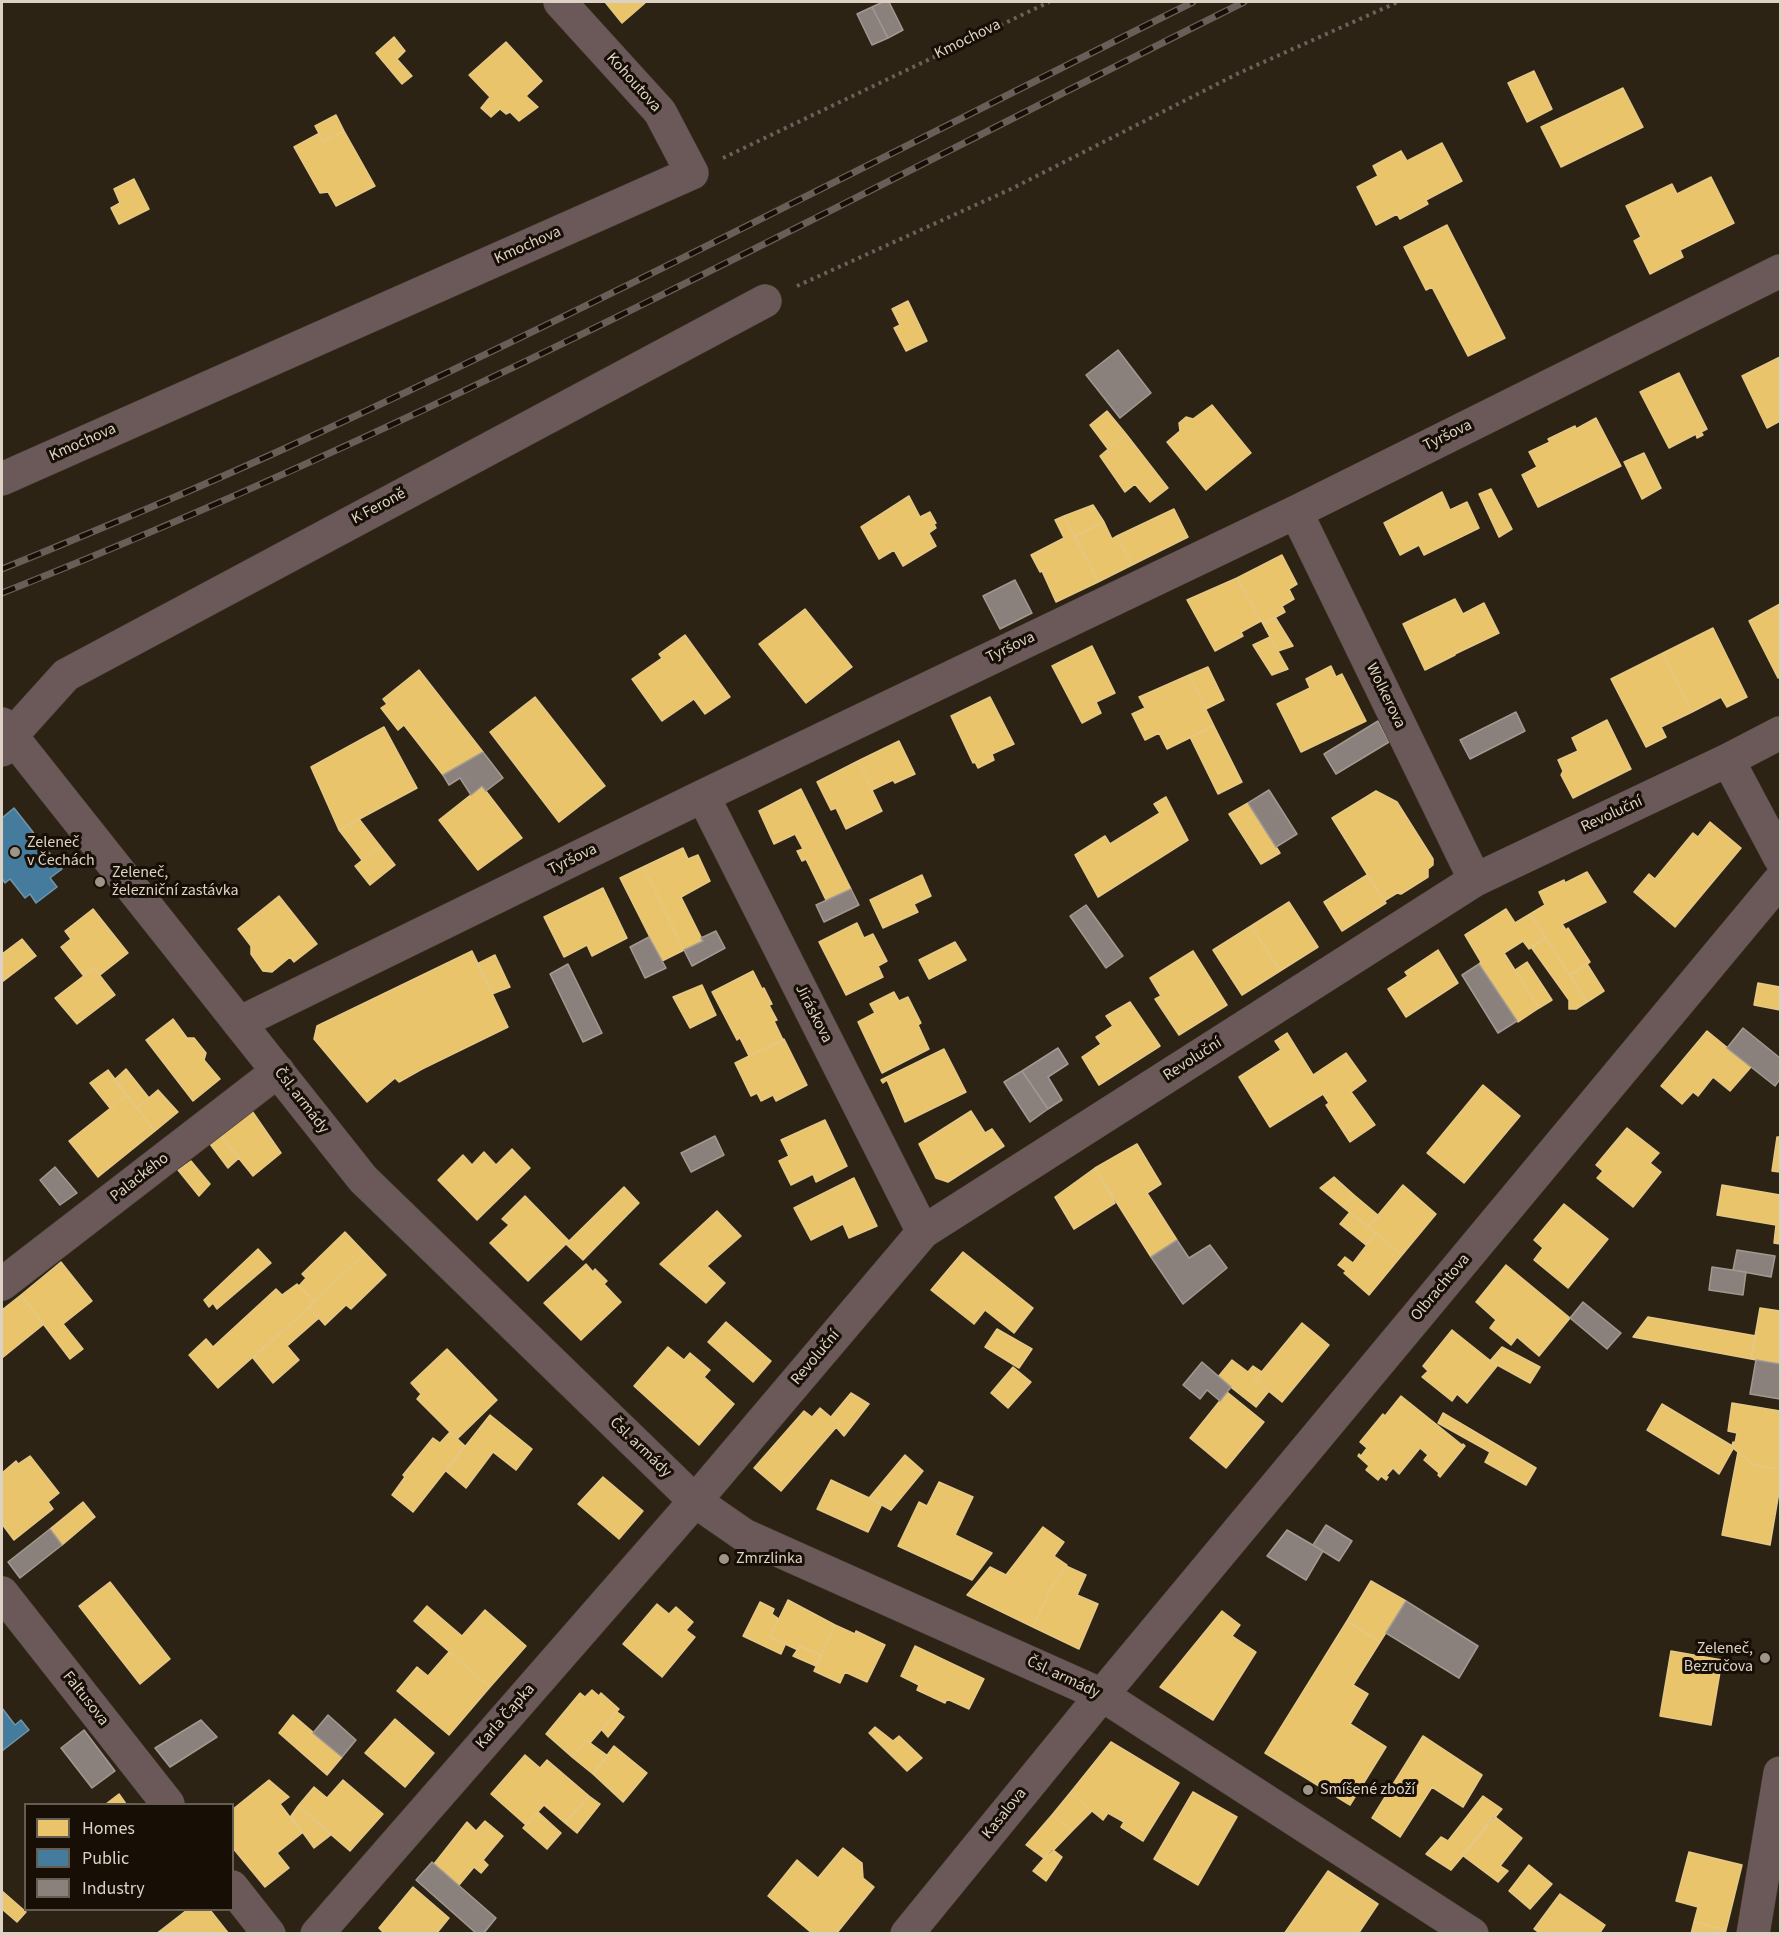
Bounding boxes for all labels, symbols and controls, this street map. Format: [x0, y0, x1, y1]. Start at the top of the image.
street label: Kmochova [932, 16, 1004, 64]
street label: Kohoutova [601, 49, 665, 117]
street label: Kmochova [492, 223, 564, 269]
street label: Tyršova [1421, 416, 1475, 456]
street label: Kmochova [47, 420, 119, 466]
street label: K Feroně [349, 485, 409, 529]
street label: Tyršova [984, 628, 1038, 668]
street label: Wolkerova [1361, 660, 1409, 732]
street label: Revoluční [1578, 792, 1646, 838]
place label: Zeleneč v Čechách [27, 833, 95, 871]
street label: Tyršova [546, 840, 600, 880]
marker: Zeleneč v Čechách [8, 845, 22, 859]
place label: Zeleneč, železniční zastávka [112, 863, 239, 901]
marker: Zeleneč, železniční zastávka [93, 875, 107, 889]
street label: Jiráskova [790, 982, 836, 1046]
street label: Revoluční [1160, 1034, 1226, 1086]
street label: Čsl. armády [269, 1064, 333, 1138]
street label: Palackého [107, 1149, 173, 1207]
street label: Olbrachtova [1407, 1250, 1475, 1326]
street label: Revoluční [787, 1327, 845, 1389]
street label: Čsl. armády [605, 1414, 675, 1482]
place label: Zmrzlinka [736, 1549, 803, 1569]
marker: Zmrzlinka [717, 1552, 731, 1566]
place label: Zeleneč, Bezručova [1684, 1639, 1753, 1677]
marker: Zeleneč, Bezručova [1758, 1651, 1772, 1665]
street label: Čsl. armády [1023, 1653, 1103, 1703]
street label: Faltusova [58, 1668, 112, 1730]
street label: Karla Čapka [472, 1680, 540, 1754]
place label: Smíšené zboží [1320, 1780, 1415, 1800]
marker: Smíšené zboží [1301, 1783, 1315, 1797]
street label: Kasalova [979, 1785, 1031, 1843]
legend [24, 1803, 234, 1911]
text: Homes [82, 1816, 135, 1841]
text: Public [82, 1846, 129, 1871]
text: Industry [82, 1876, 145, 1901]

